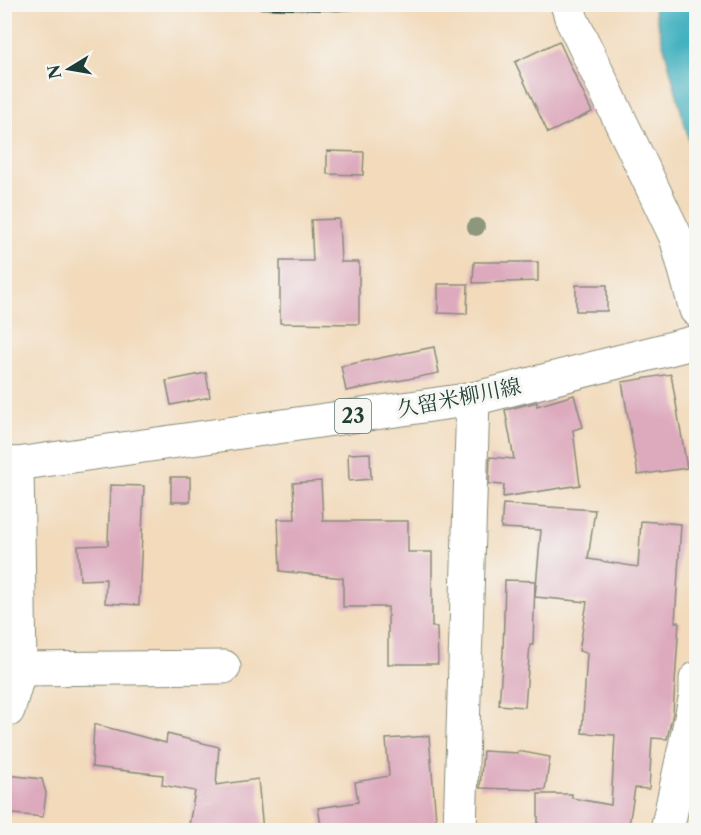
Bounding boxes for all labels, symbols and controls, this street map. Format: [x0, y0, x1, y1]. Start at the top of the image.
north arrow [39, 39, 99, 99]
text: N [43, 63, 65, 81]
street label: 久留米柳川線 [395, 373, 523, 422]
road number: 23 [335, 399, 371, 433]

